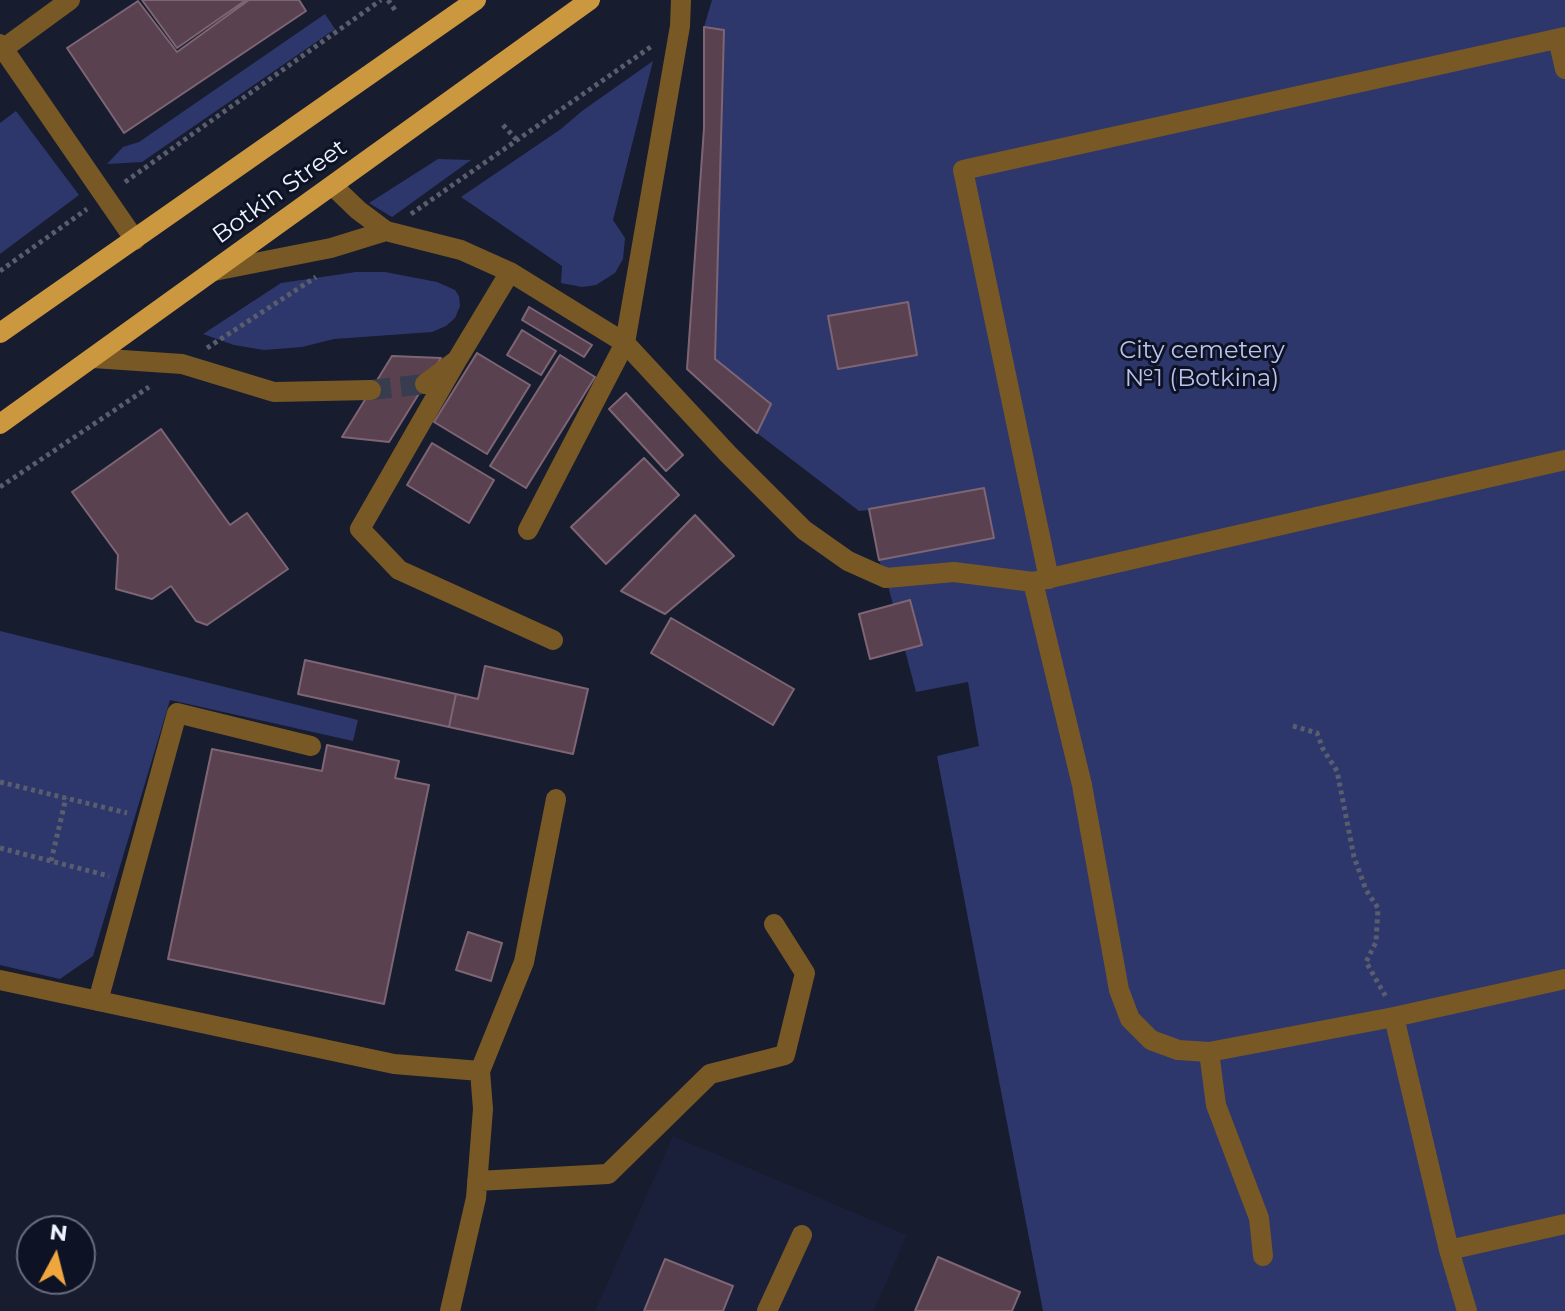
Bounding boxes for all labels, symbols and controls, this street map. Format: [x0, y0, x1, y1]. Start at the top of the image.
street label: Botkin Street [207, 134, 353, 250]
park label: City cemetery №1 (Botkina) [1119, 337, 1285, 393]
north arrow [16, 1215, 96, 1295]
text: N [48, 1218, 69, 1247]

